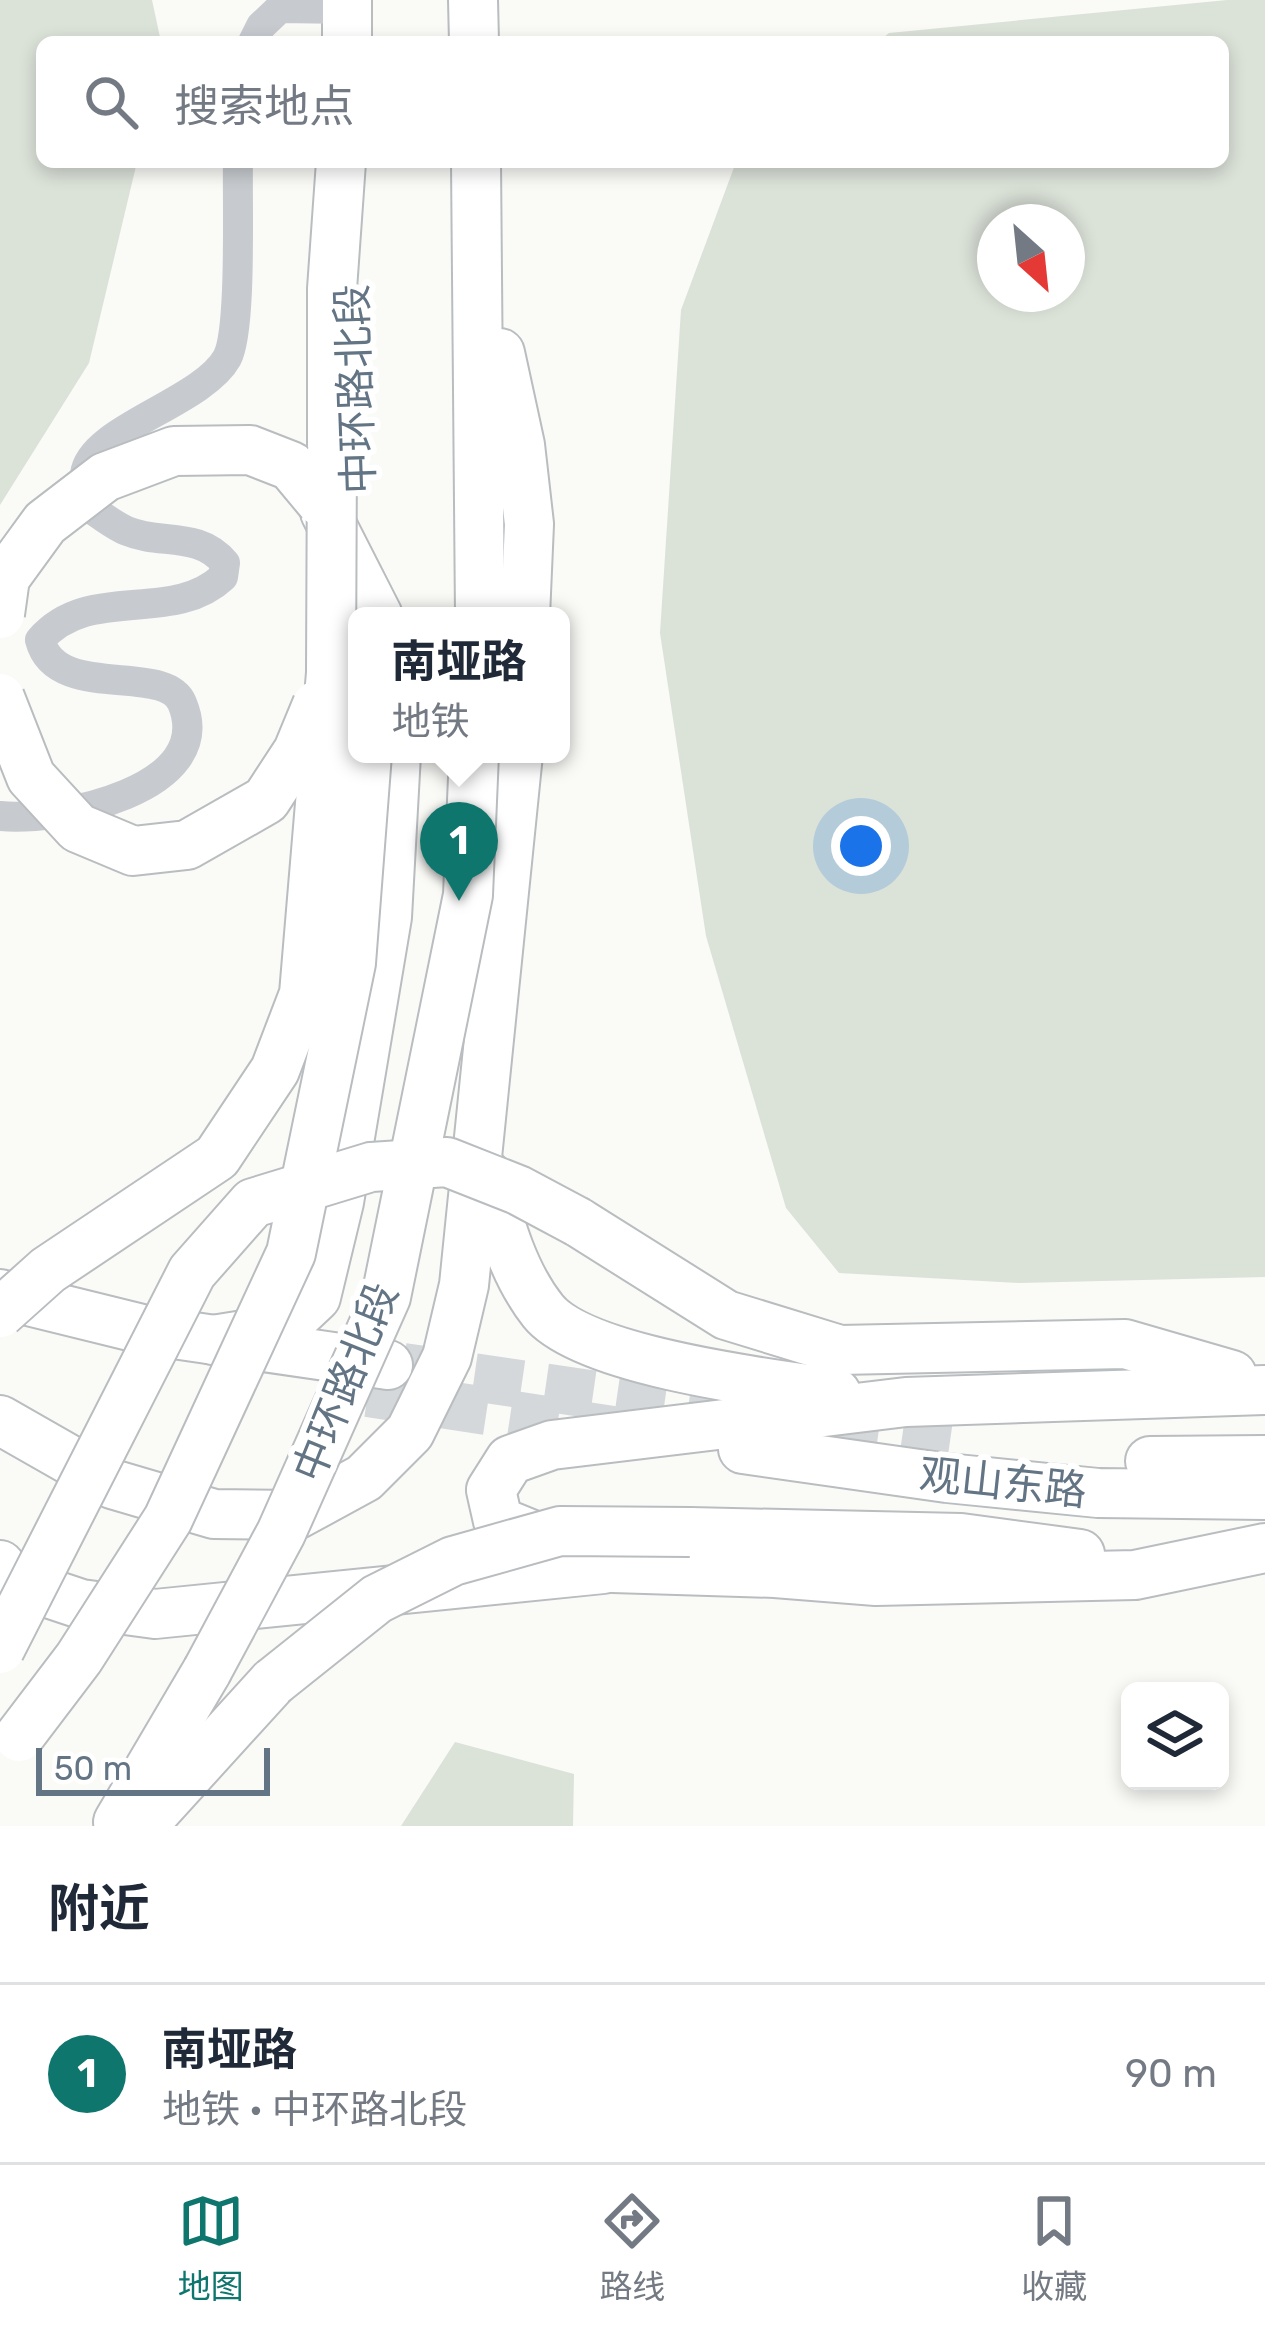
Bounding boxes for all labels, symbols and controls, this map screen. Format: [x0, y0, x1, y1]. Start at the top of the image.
search box [36, 36, 1229, 168]
icon: search [78, 69, 144, 135]
text: 搜索地点 [174, 80, 354, 133]
north arrow [977, 204, 1085, 312]
street label: 中环路北段 [327, 283, 385, 495]
popup [348, 607, 570, 763]
text: 南垭路 [391, 635, 527, 688]
text: 地铁 [391, 699, 470, 745]
pin: 1 [420, 802, 498, 901]
your location [831, 816, 891, 876]
street label: 中环路北段 [283, 1276, 408, 1489]
street label: 观山东路 [917, 1449, 1089, 1517]
map controls [1121, 1682, 1229, 1790]
button: layers [1121, 1682, 1229, 1790]
scale bar [36, 1742, 270, 1795]
text: 50 m [54, 1749, 132, 1788]
text: 附近 [48, 1878, 150, 1939]
text: 南垭路 [162, 2023, 297, 2076]
text: 1 [77, 2051, 97, 2097]
text: 90 m [1125, 2051, 1217, 2097]
text: 地铁 · 中环路北段 [162, 2087, 467, 2133]
tab: 地图 [178, 2188, 244, 2308]
tab: 路线 [599, 2188, 665, 2308]
tab: 收藏 [1021, 2188, 1087, 2308]

